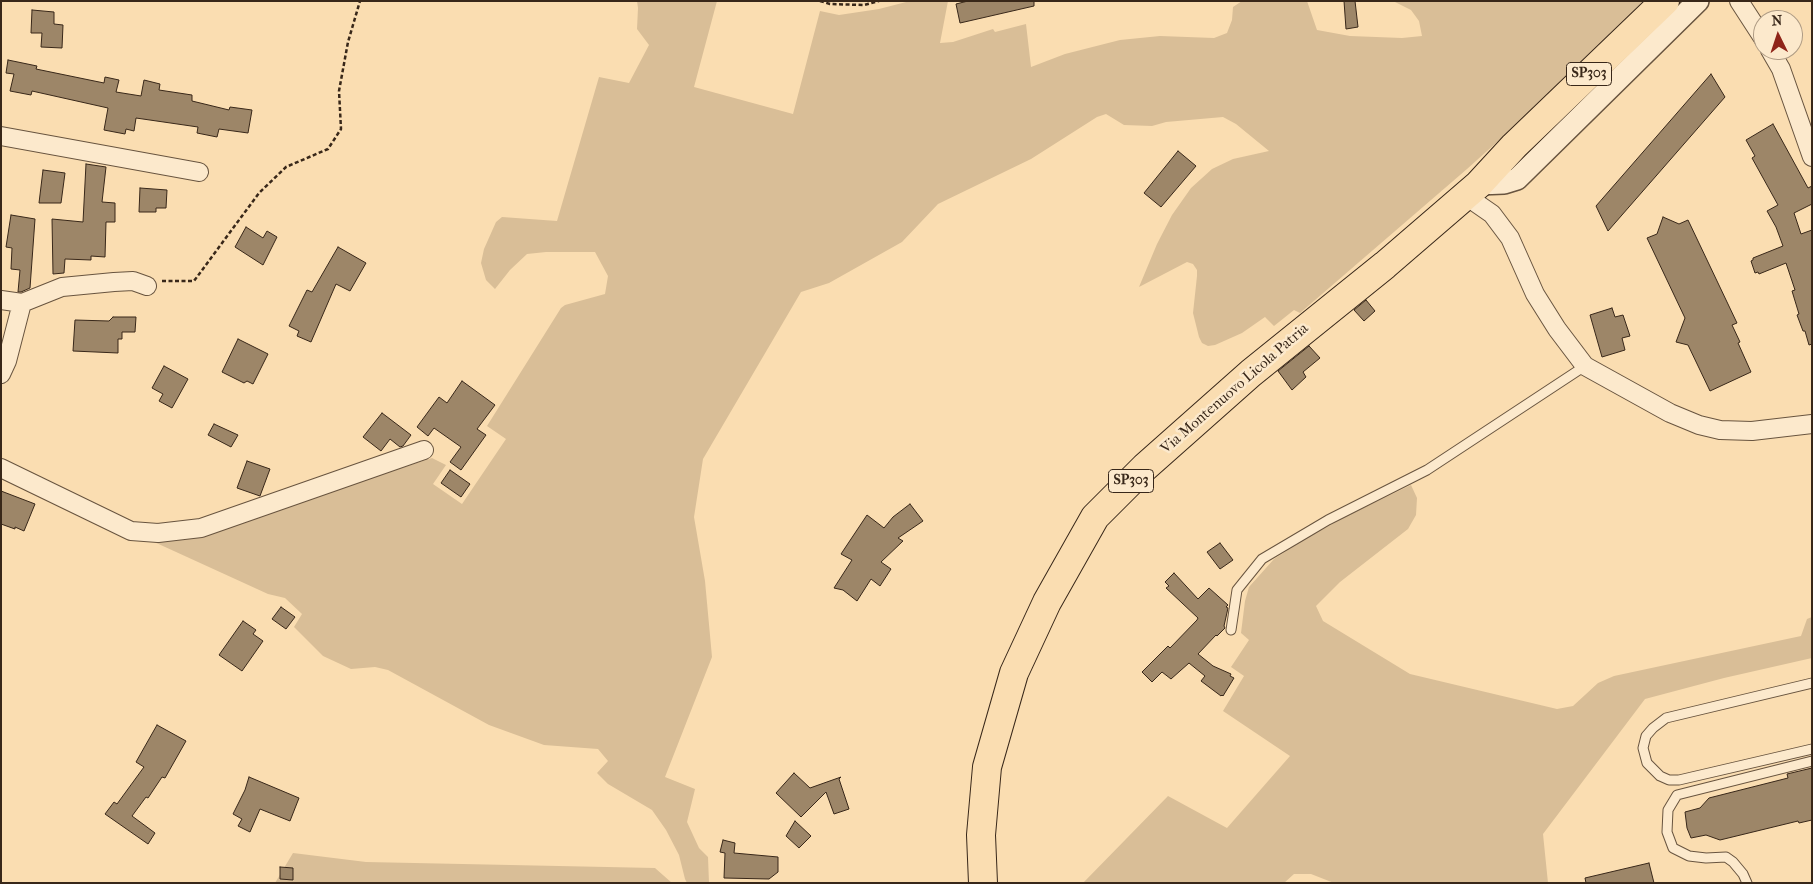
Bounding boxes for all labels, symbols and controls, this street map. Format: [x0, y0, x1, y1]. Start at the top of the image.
north arrow [1753, 10, 1803, 60]
text: N [1771, 12, 1783, 29]
road number: SP303 [1566, 62, 1612, 86]
street label: Via Montenuovo Licola Patria [1158, 320, 1312, 458]
road number: SP303 [1108, 470, 1154, 492]

